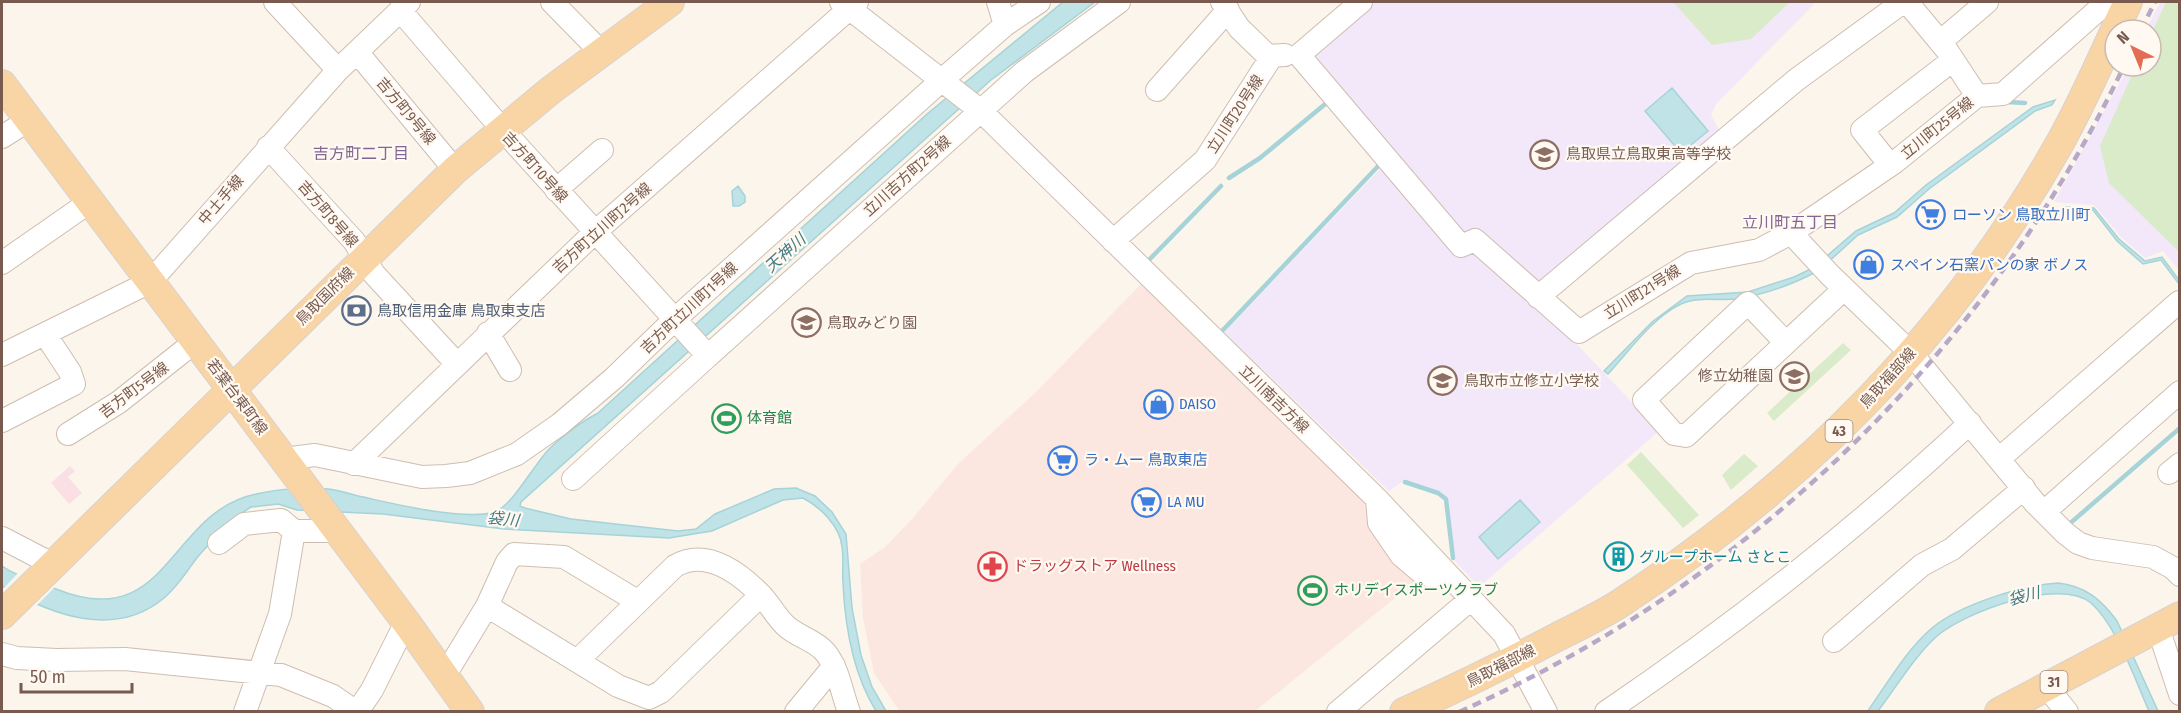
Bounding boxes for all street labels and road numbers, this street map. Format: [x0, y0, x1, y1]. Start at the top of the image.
street label: 立川町20号線 [1203, 72, 1267, 156]
street label: 吉方町9号線 [373, 74, 439, 148]
street label: 立川町25号線 [1897, 93, 1977, 163]
street label: 吉方町10号線 [499, 128, 571, 206]
street label: 立川吉方町2号線 [860, 132, 954, 220]
street label: 中土手線 [195, 171, 247, 229]
street label: 吉方町8号線 [294, 177, 362, 251]
street label: 吉方町立川町2号線 [549, 179, 655, 277]
street label: 吉方町立川町1号線 [637, 258, 741, 358]
street label: 立川町21号線 [1600, 261, 1684, 323]
street label: 鳥取国府線 [292, 263, 358, 329]
street label: 鳥取福部線 [1856, 344, 1920, 412]
street label: 若葉台東町線 [203, 356, 271, 438]
street label: 吉方町5号線 [96, 358, 172, 422]
street label: 立川南吉方線 [1235, 361, 1313, 437]
road number: 43 [1826, 420, 1852, 442]
street label: 鳥取福部線 [1463, 641, 1539, 691]
road number: 31 [2040, 671, 2068, 693]

